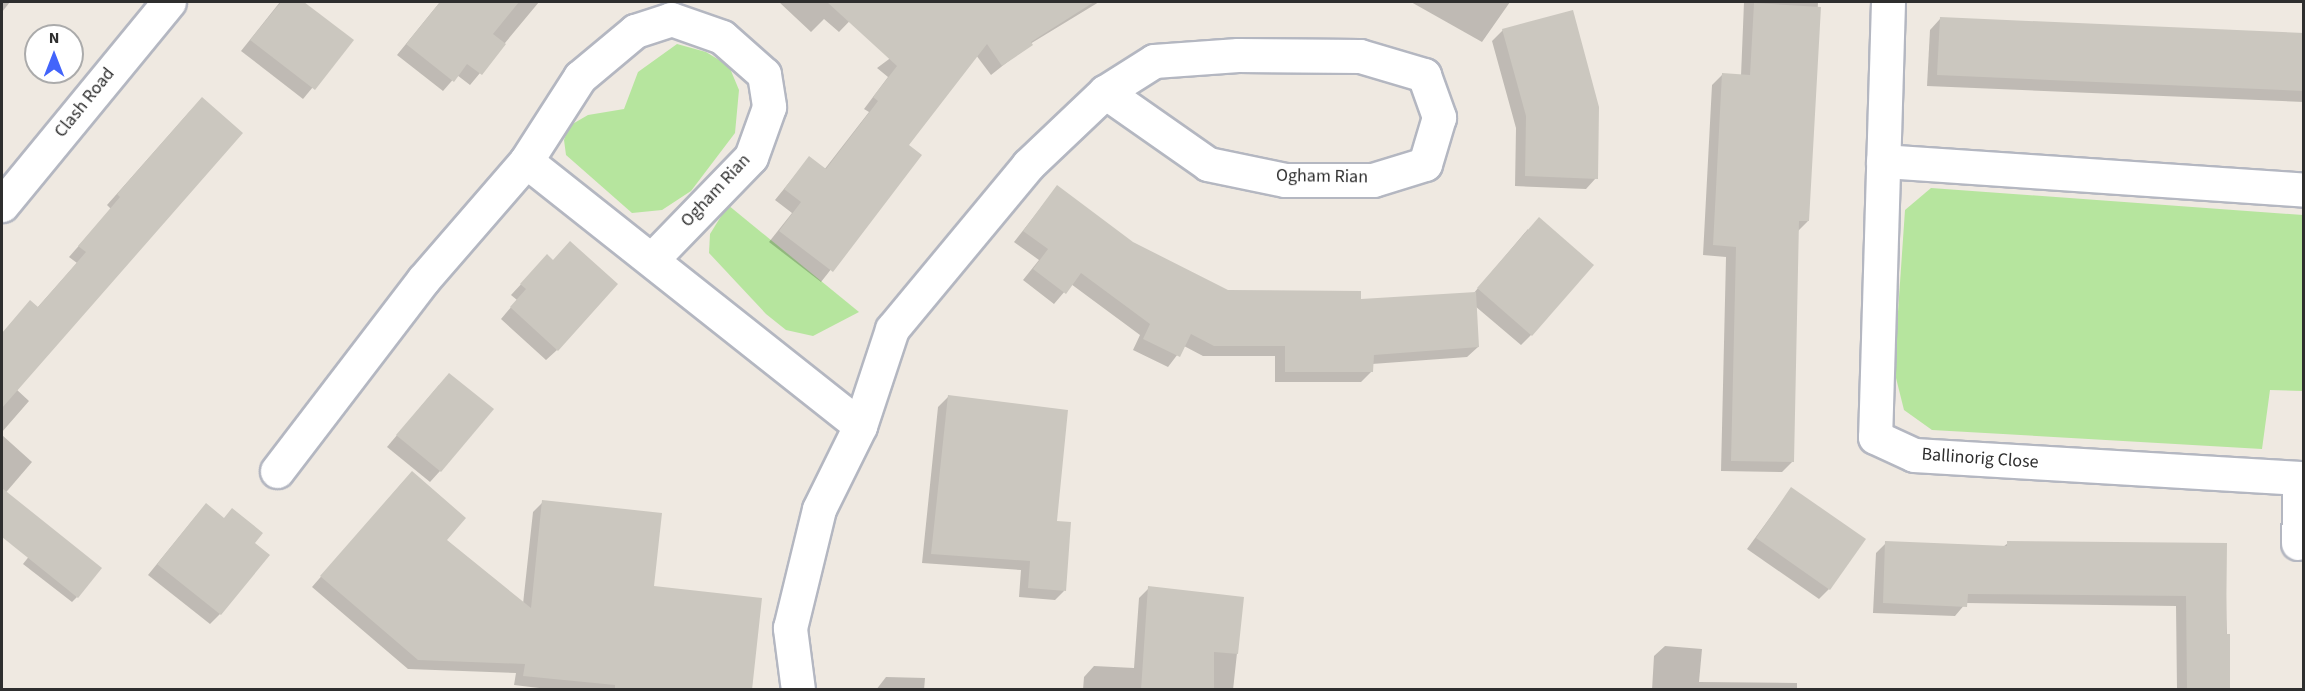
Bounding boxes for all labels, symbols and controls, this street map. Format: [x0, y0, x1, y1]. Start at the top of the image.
north arrow [24, 24, 84, 84]
text: N [49, 27, 59, 49]
street label: Clash Road [50, 64, 120, 142]
street label: Ogham Rian [677, 150, 755, 232]
street label: Ogham Rian [1276, 165, 1368, 189]
street label: Ballinorig Close [1921, 444, 2039, 474]

